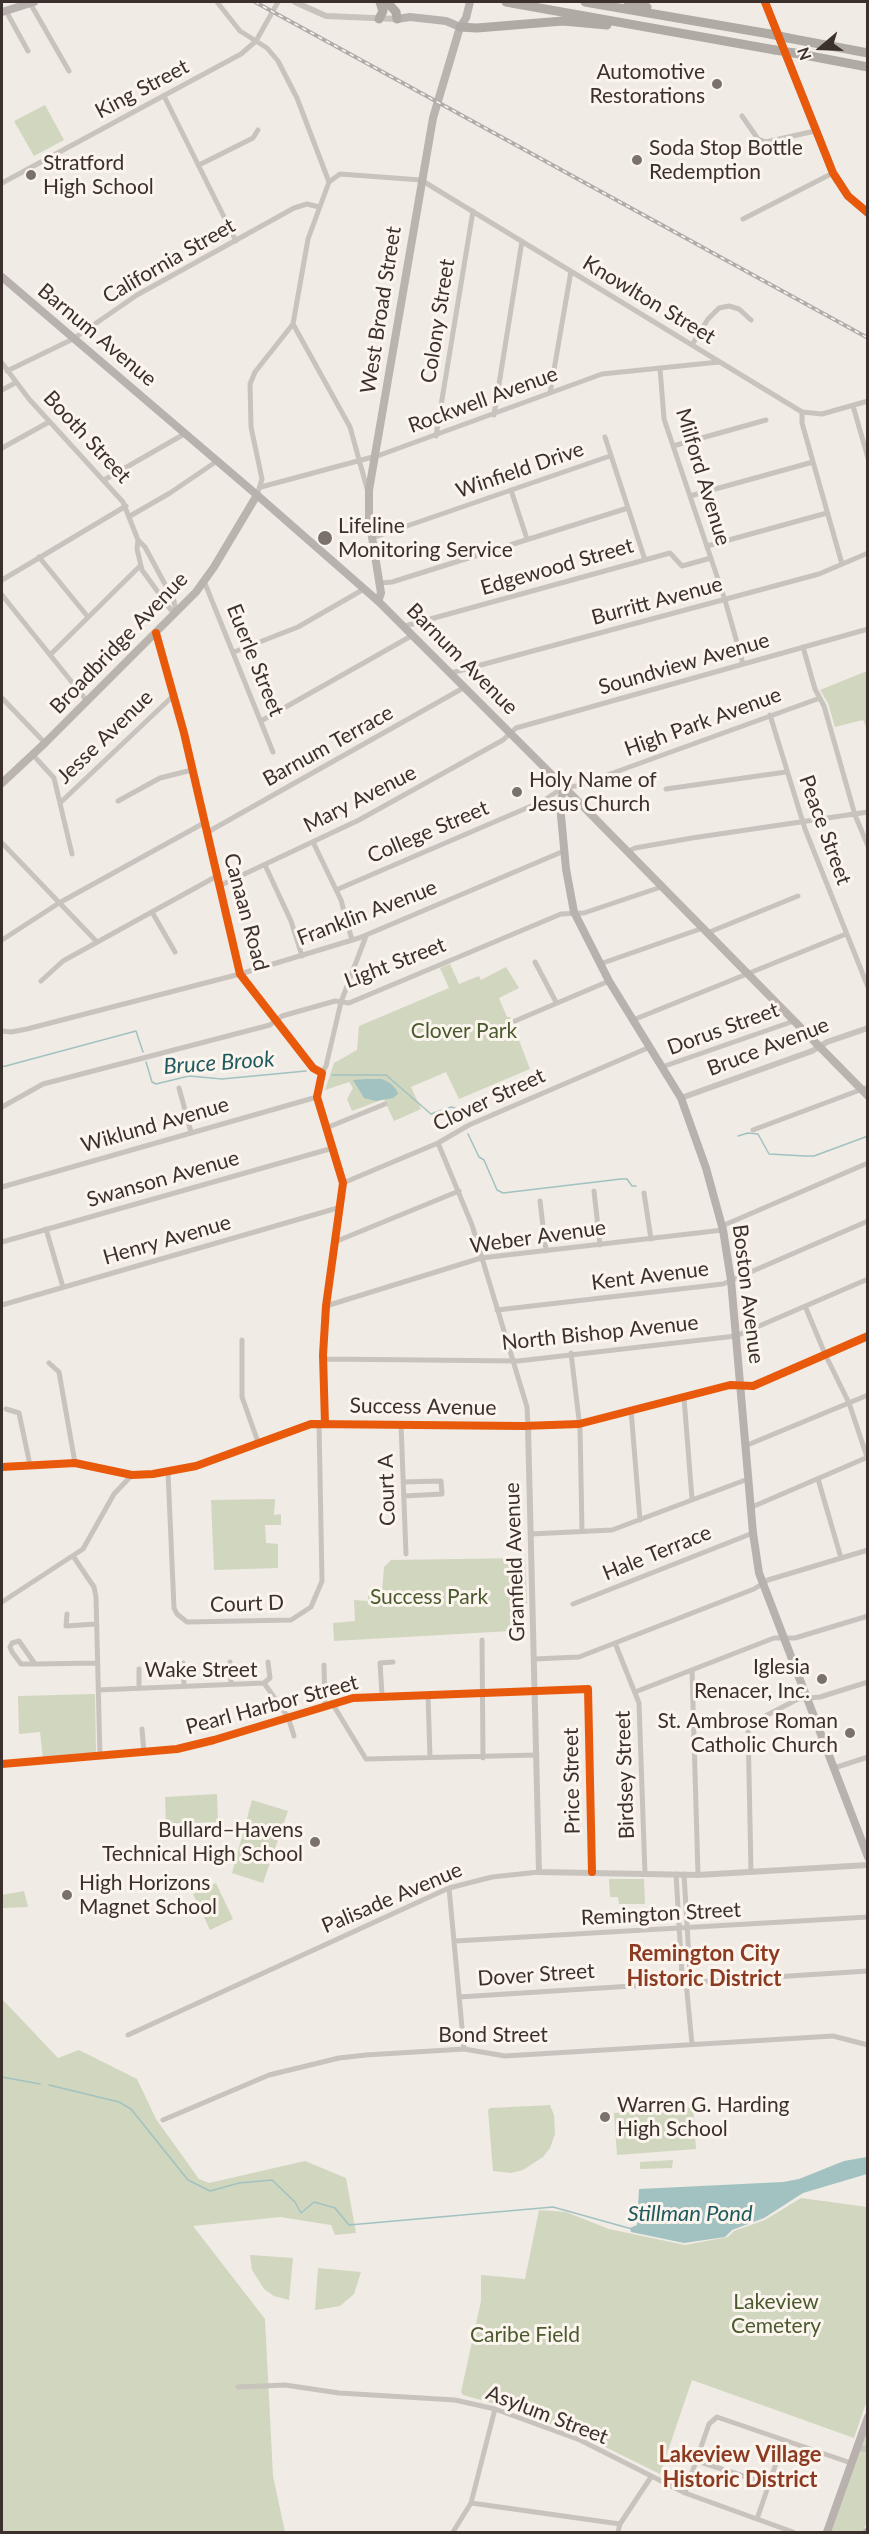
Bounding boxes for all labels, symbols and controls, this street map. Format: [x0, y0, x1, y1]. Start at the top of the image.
north arrow [791, 18, 851, 78]
text: N [793, 45, 814, 63]
street label: King Street [91, 54, 193, 124]
place label: Automotive Restorations [590, 59, 705, 109]
marker: Automotive Restorations [710, 77, 724, 91]
place label: Soda Stop Bottle Redemption [649, 135, 803, 185]
place label: Stratford High School [43, 150, 154, 200]
marker: Soda Stop Bottle Redemption [630, 153, 644, 167]
marker: Stratford High School [24, 168, 38, 182]
street label: California Street [98, 213, 240, 309]
street label: West Broad Street [355, 225, 407, 395]
street label: Knowlton Street [578, 250, 720, 350]
street label: Colony Street [416, 257, 460, 385]
street label: Barnum Avenue [33, 278, 161, 392]
street label: Rockwell Avenue [405, 361, 561, 439]
street label: Booth Street [38, 386, 136, 488]
street label: Milford Avenue [670, 405, 736, 549]
street label: Winfield Drive [453, 436, 587, 504]
place label: Lifeline Monitoring Service [338, 513, 513, 563]
marker: Lifeline Monitoring Service [316, 529, 334, 547]
street label: Edgewood Street [478, 533, 636, 601]
street label: Broadbridge Avenue [45, 567, 193, 719]
street label: Burritt Avenue [589, 571, 725, 631]
street label: Barnum Avenue [401, 598, 523, 720]
street label: Euerle Street [221, 600, 289, 720]
street label: Soundview Avenue [596, 628, 772, 700]
street label: High Park Avenue [621, 682, 785, 762]
street label: Jesse Avenue [52, 685, 158, 789]
street label: Barnum Terrace [258, 700, 398, 792]
street label: Mary Avenue [299, 760, 421, 838]
place label: Holy Name of Jesus Church [529, 767, 657, 817]
street label: Peace Street [793, 772, 857, 888]
marker: Holy Name of Jesus Church [510, 785, 524, 799]
street label: College Street [364, 795, 492, 869]
street label: Canaan Road [218, 850, 274, 974]
street label: Franklin Avenue [293, 875, 441, 951]
street label: Light Street [341, 932, 449, 994]
street label: Dorus Street [664, 997, 782, 1061]
street label: Bruce Avenue [703, 1012, 833, 1082]
park label: Clover Park [411, 1018, 517, 1044]
water label: Bruce Brook [163, 1046, 275, 1080]
street label: Clover Street [429, 1063, 549, 1137]
street label: Wiklund Avenue [78, 1092, 232, 1158]
street label: Swanson Avenue [84, 1145, 242, 1213]
street label: Henry Avenue [100, 1210, 234, 1270]
street label: Weber Avenue [468, 1215, 608, 1259]
street label: Boston Avenue [727, 1223, 769, 1365]
street label: Kent Avenue [590, 1256, 710, 1296]
street label: North Bishop Avenue [500, 1310, 700, 1356]
street label: Success Avenue [349, 1393, 497, 1421]
street label: Court A [373, 1453, 401, 1527]
street label: Granfield Avenue [500, 1482, 530, 1642]
street label: Hale Terrace [599, 1520, 715, 1586]
park label: Success Park [370, 1584, 488, 1610]
street label: Court D [210, 1590, 284, 1618]
place label: Iglesia Renacer, Inc. [694, 1654, 810, 1704]
street label: Wake Street [145, 1657, 257, 1683]
street label: Pearl Harbor Street [183, 1670, 361, 1740]
marker: Iglesia Renacer, Inc. [815, 1672, 829, 1686]
place label: St. Ambrose Roman Catholic Church [658, 1708, 838, 1758]
street label: Birdsey Street [610, 1710, 640, 1840]
marker: St. Ambrose Roman Catholic Church [843, 1726, 857, 1740]
street label: Price Street [558, 1727, 586, 1835]
place label: Bullard–Havens Technical High School [102, 1817, 303, 1867]
marker: Bullard–Havens Technical High School [308, 1835, 322, 1849]
street label: Palisade Avenue [318, 1857, 466, 1939]
place label: High Horizons Magnet School [79, 1870, 217, 1920]
marker: High Horizons Magnet School [60, 1888, 74, 1902]
street label: Remington Street [580, 1897, 742, 1931]
district label: Remington City Historic District [626, 1941, 782, 1993]
street label: Dover Street [477, 1958, 595, 1992]
street label: Bond Street [438, 2022, 548, 2048]
place label: Warren G. Harding High School [617, 2092, 790, 2142]
marker: Warren G. Harding High School [598, 2110, 612, 2124]
water label: Stillman Pond [627, 2201, 753, 2227]
park label: Lakeview Cemetery [731, 2289, 821, 2339]
park label: Caribe Field [470, 2322, 580, 2348]
street label: Asylum Street [482, 2380, 612, 2450]
district label: Lakeview Village Historic District [658, 2442, 822, 2494]

